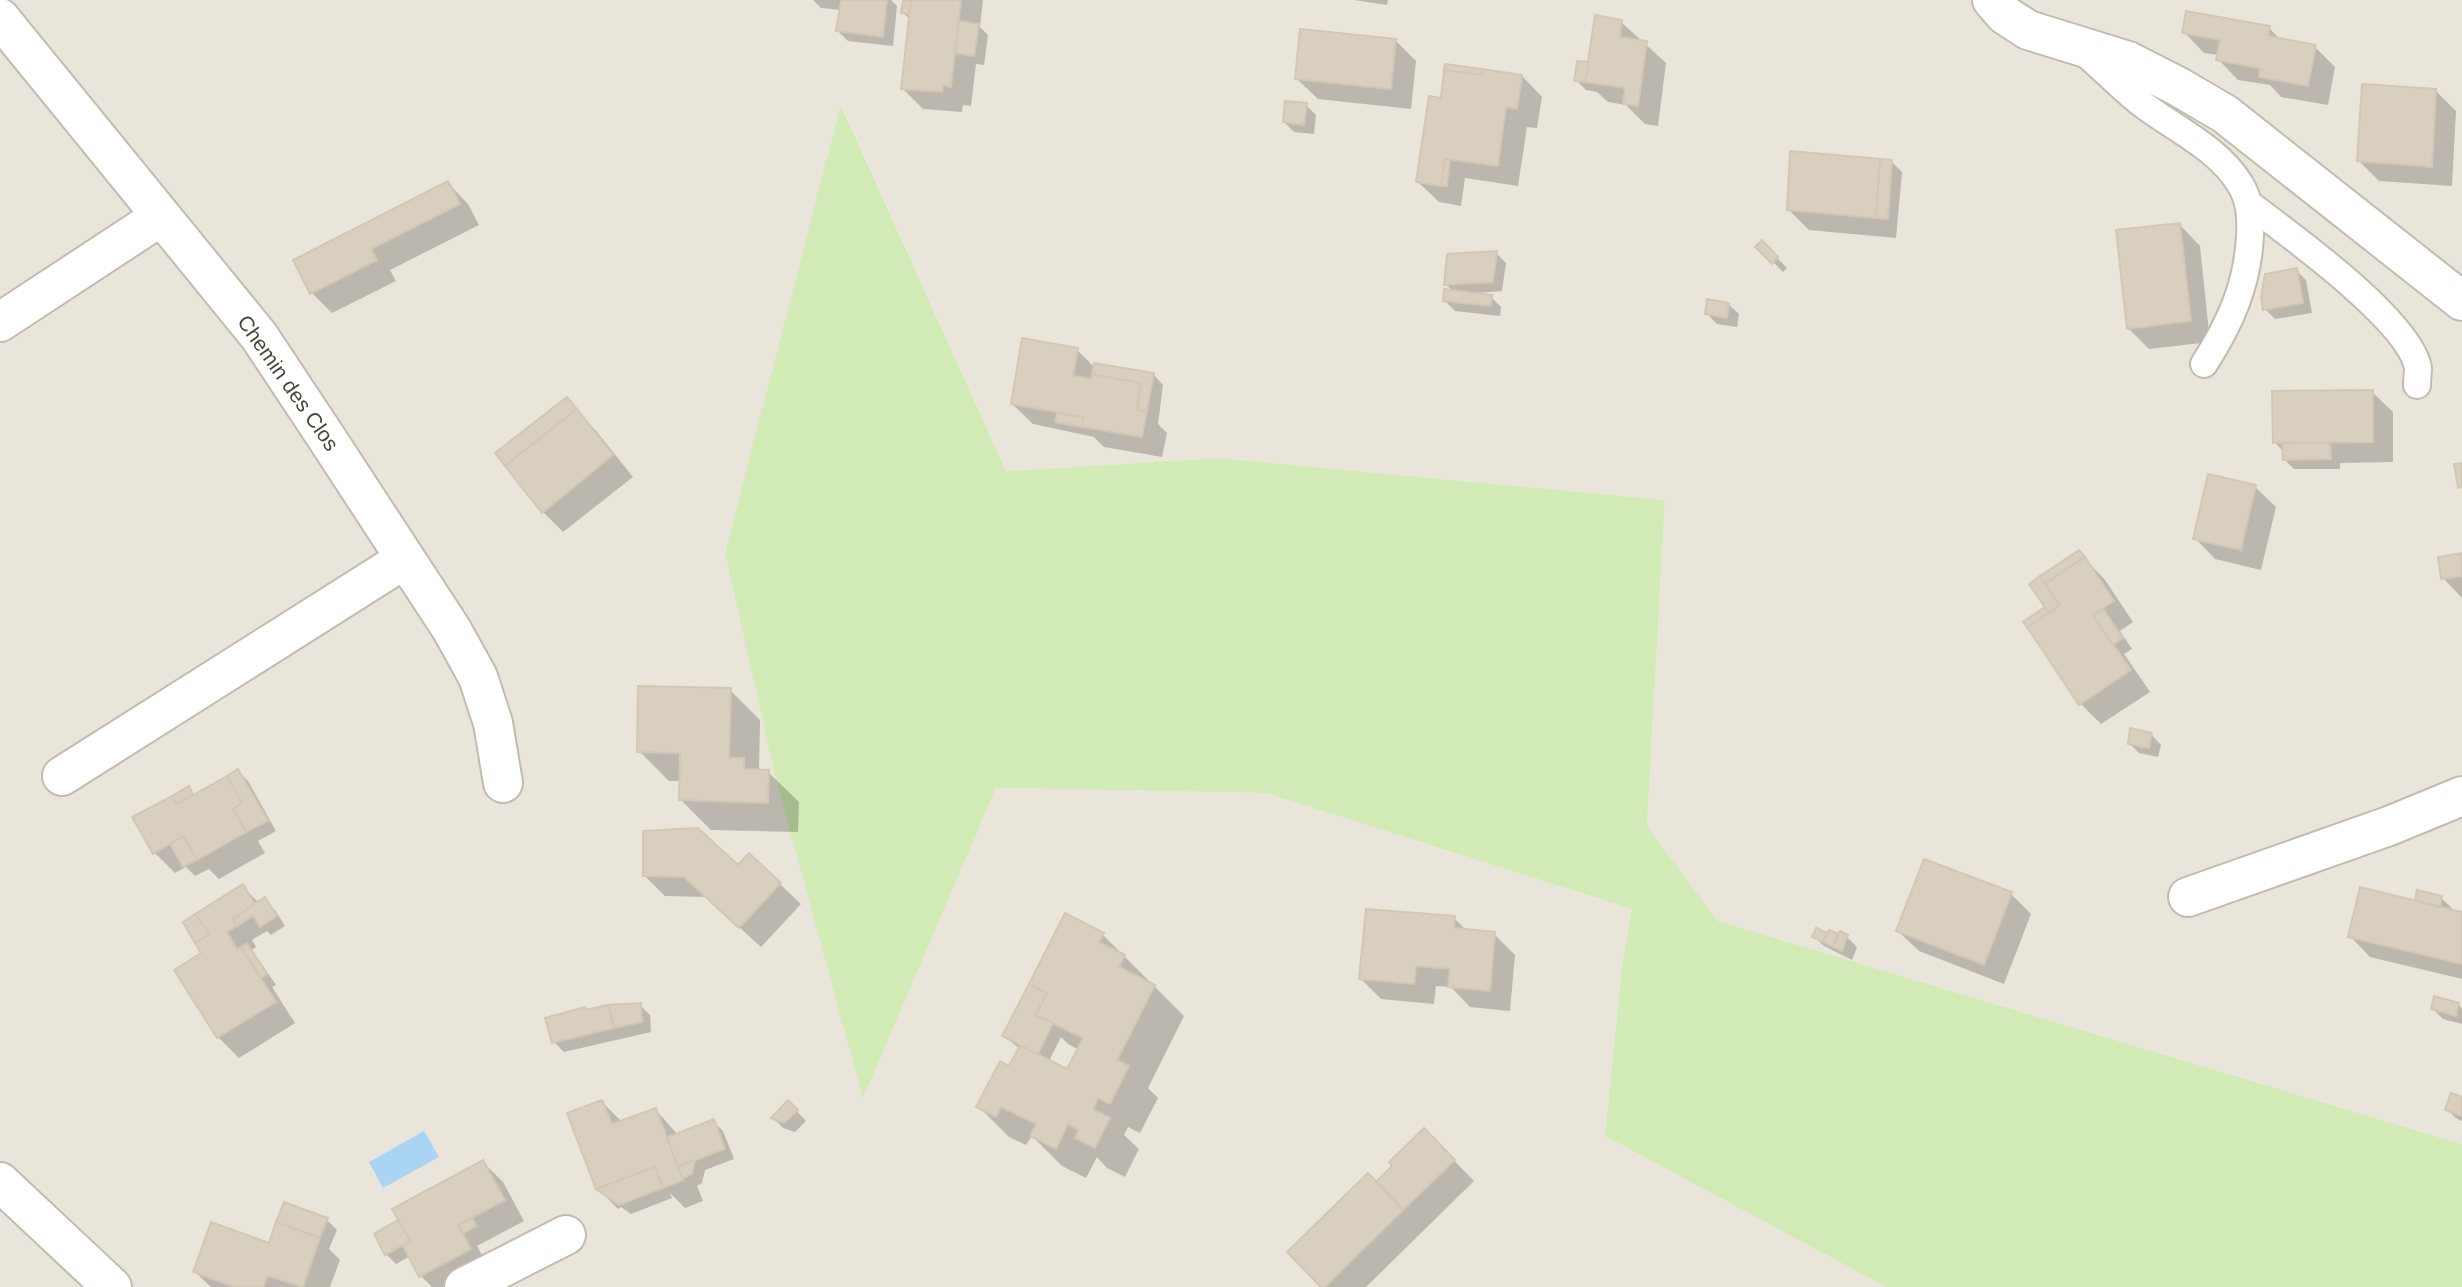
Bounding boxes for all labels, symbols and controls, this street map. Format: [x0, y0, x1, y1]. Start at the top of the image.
street label: Chemin des Clos [233, 311, 344, 455]

